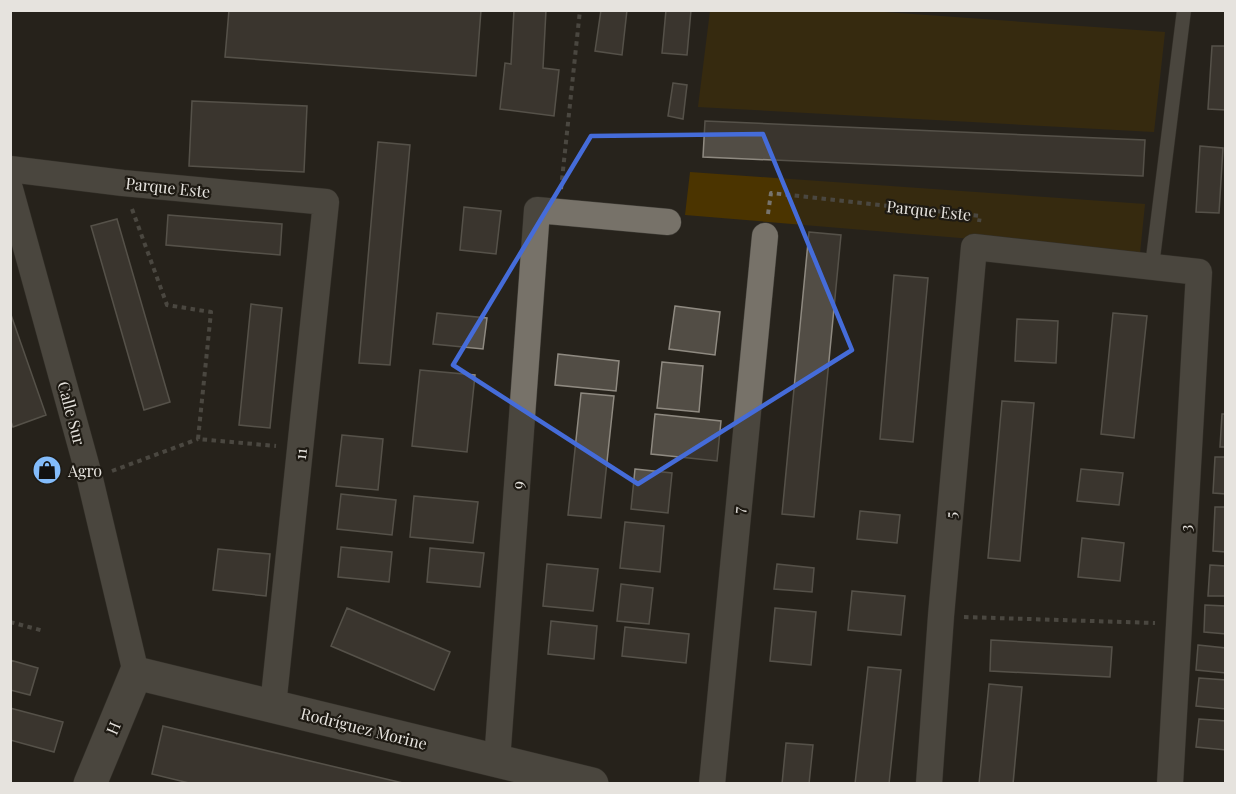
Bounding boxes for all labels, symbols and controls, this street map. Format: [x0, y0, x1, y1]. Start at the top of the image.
street label: Parque Este [125, 172, 211, 202]
street label: Parque Este [886, 195, 972, 225]
street label: Calle Sur [53, 379, 91, 447]
street label: 11 [289, 447, 311, 461]
shop icon: Agro [31, 454, 63, 486]
place label: Agro [67, 460, 102, 481]
street label: 9 [506, 480, 528, 490]
street label: 7 [727, 505, 749, 514]
street label: 5 [939, 511, 961, 519]
street label: 3 [1174, 524, 1196, 532]
street label: Rodríguez Morine [299, 702, 429, 754]
street label: H [101, 718, 125, 738]

